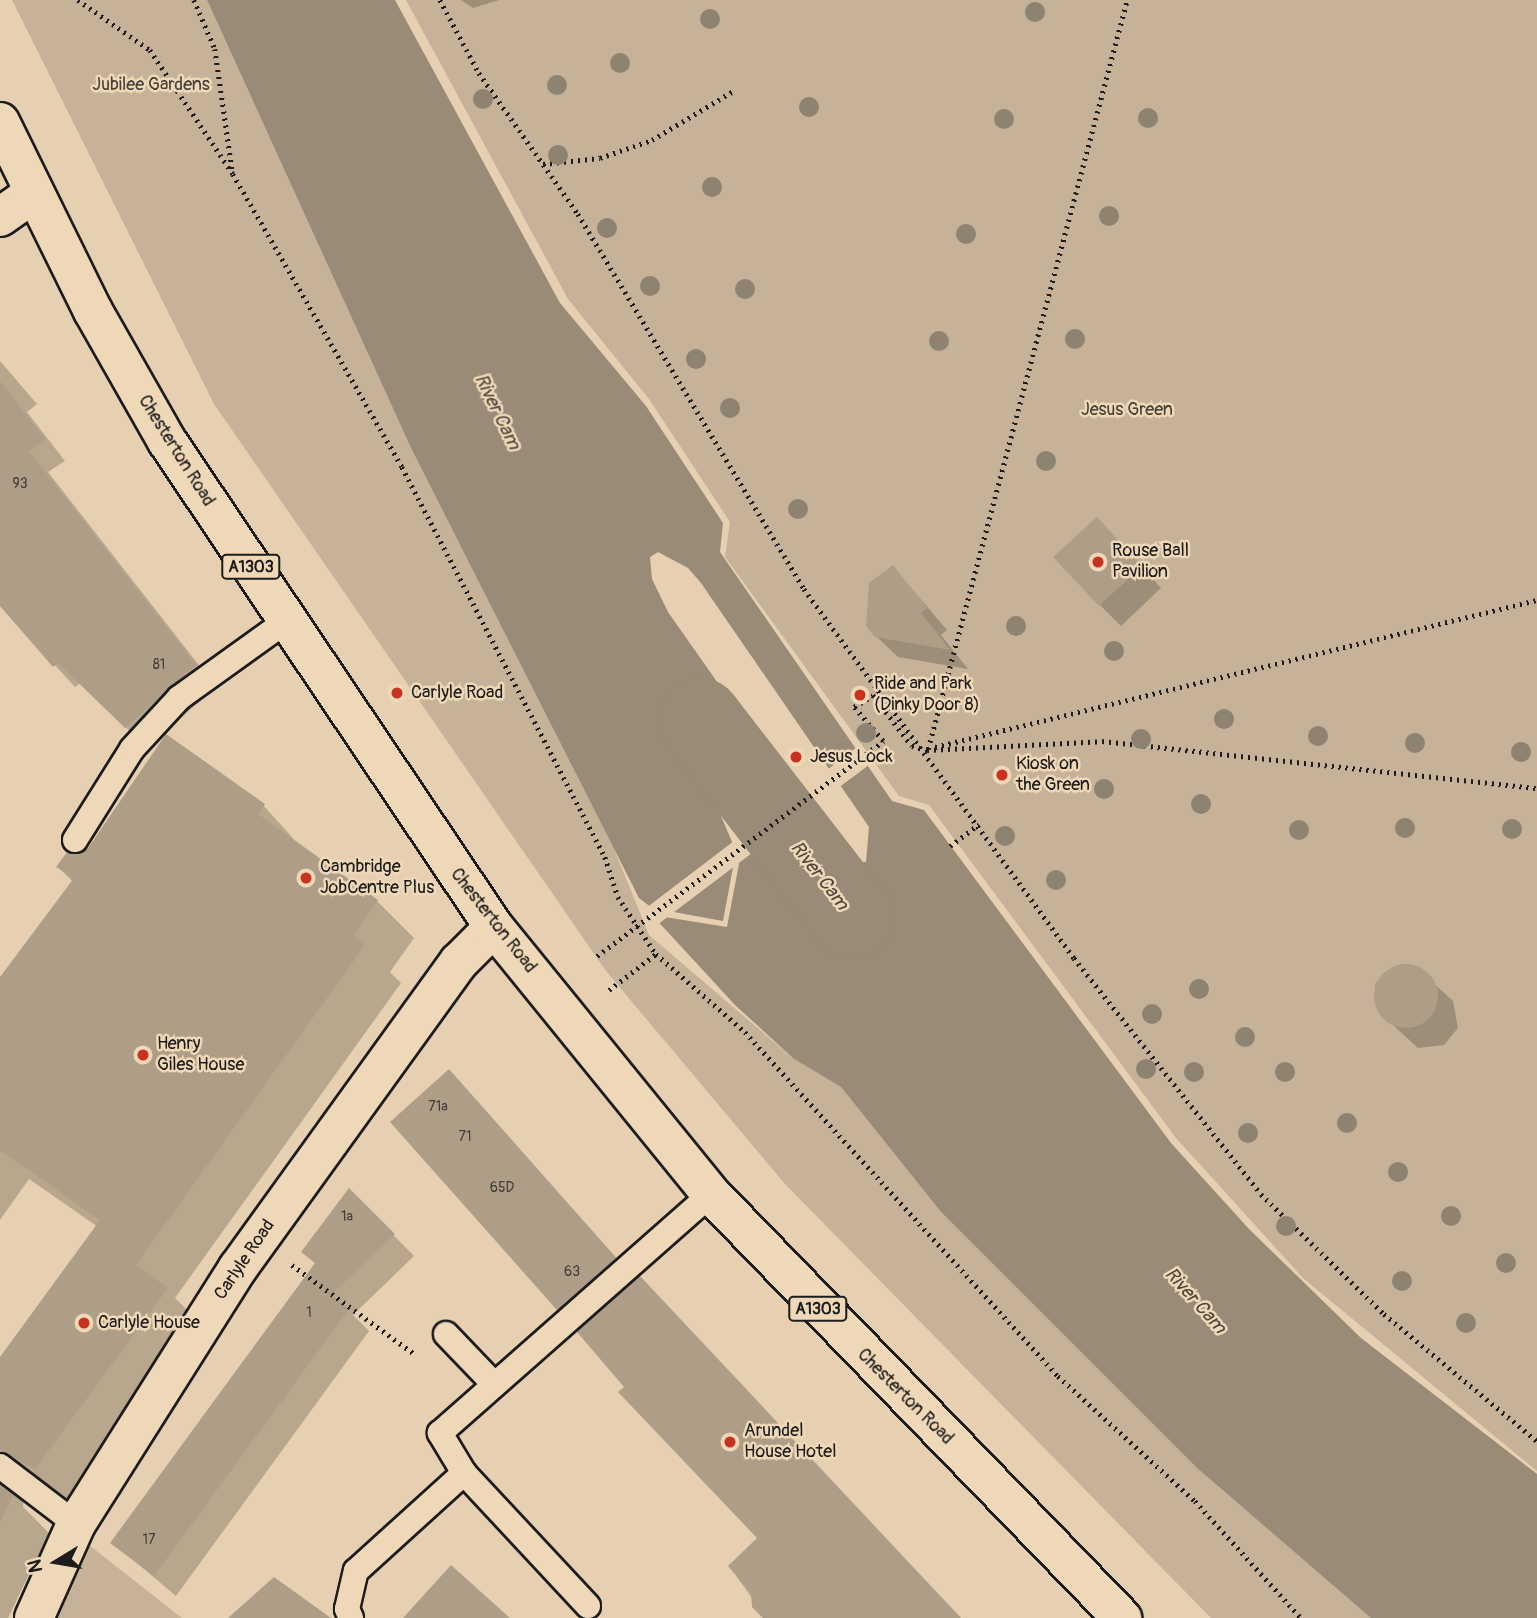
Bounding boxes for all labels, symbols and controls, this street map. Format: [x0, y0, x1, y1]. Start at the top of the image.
park label: Jubilee Gardens [92, 74, 210, 96]
water label: River Cam [469, 371, 525, 453]
street label: Chesterton Road [133, 391, 219, 511]
park label: Jesus Green [1081, 399, 1173, 421]
house number: 93 [12, 476, 28, 492]
place label: Rouse Ball Pavilion [1112, 541, 1189, 584]
road number: A1303 [221, 554, 281, 580]
marker: Rouse Ball Pavilion [1090, 554, 1106, 570]
house number: 81 [153, 657, 165, 673]
place label: Ride and Park (Dinky Door 8) [874, 674, 980, 716]
place label: Carlyle Road [411, 682, 503, 704]
marker: Carlyle Road [389, 685, 405, 701]
marker: Ride and Park (Dinky Door 8) [852, 687, 868, 703]
place label: Jesus Lock [810, 746, 893, 768]
marker: Jesus Lock [788, 749, 804, 765]
place label: Kiosk on the Green [1016, 754, 1090, 796]
marker: Kiosk on the Green [994, 767, 1010, 783]
water label: River Cam [785, 837, 853, 915]
place label: Cambridge JobCentre Plus [320, 857, 434, 900]
street label: Chesterton Road [445, 864, 541, 978]
marker: Cambridge JobCentre Plus [298, 870, 314, 886]
place label: Henry Giles House [157, 1034, 244, 1076]
marker: Henry Giles House [135, 1047, 151, 1063]
house number: 71a [428, 1099, 448, 1115]
house number: 71 [459, 1129, 471, 1145]
house number: 65D [490, 1180, 514, 1196]
house number: 1a [341, 1209, 353, 1225]
street label: Carlyle Road [210, 1216, 280, 1304]
water label: River Cam [1159, 1263, 1231, 1339]
house number: 63 [564, 1264, 580, 1280]
road number: A1303 [788, 1296, 848, 1322]
house number: 1 [306, 1305, 312, 1321]
place label: Carlyle House [98, 1312, 200, 1334]
marker: Carlyle House [76, 1315, 92, 1331]
street label: Chesterton Road [852, 1344, 958, 1450]
place label: Arundel House Hotel [744, 1421, 836, 1464]
marker: Arundel House Hotel [722, 1434, 738, 1450]
north arrow [21, 1527, 91, 1597]
house number: 17 [143, 1532, 155, 1548]
text: N [22, 1557, 48, 1575]

